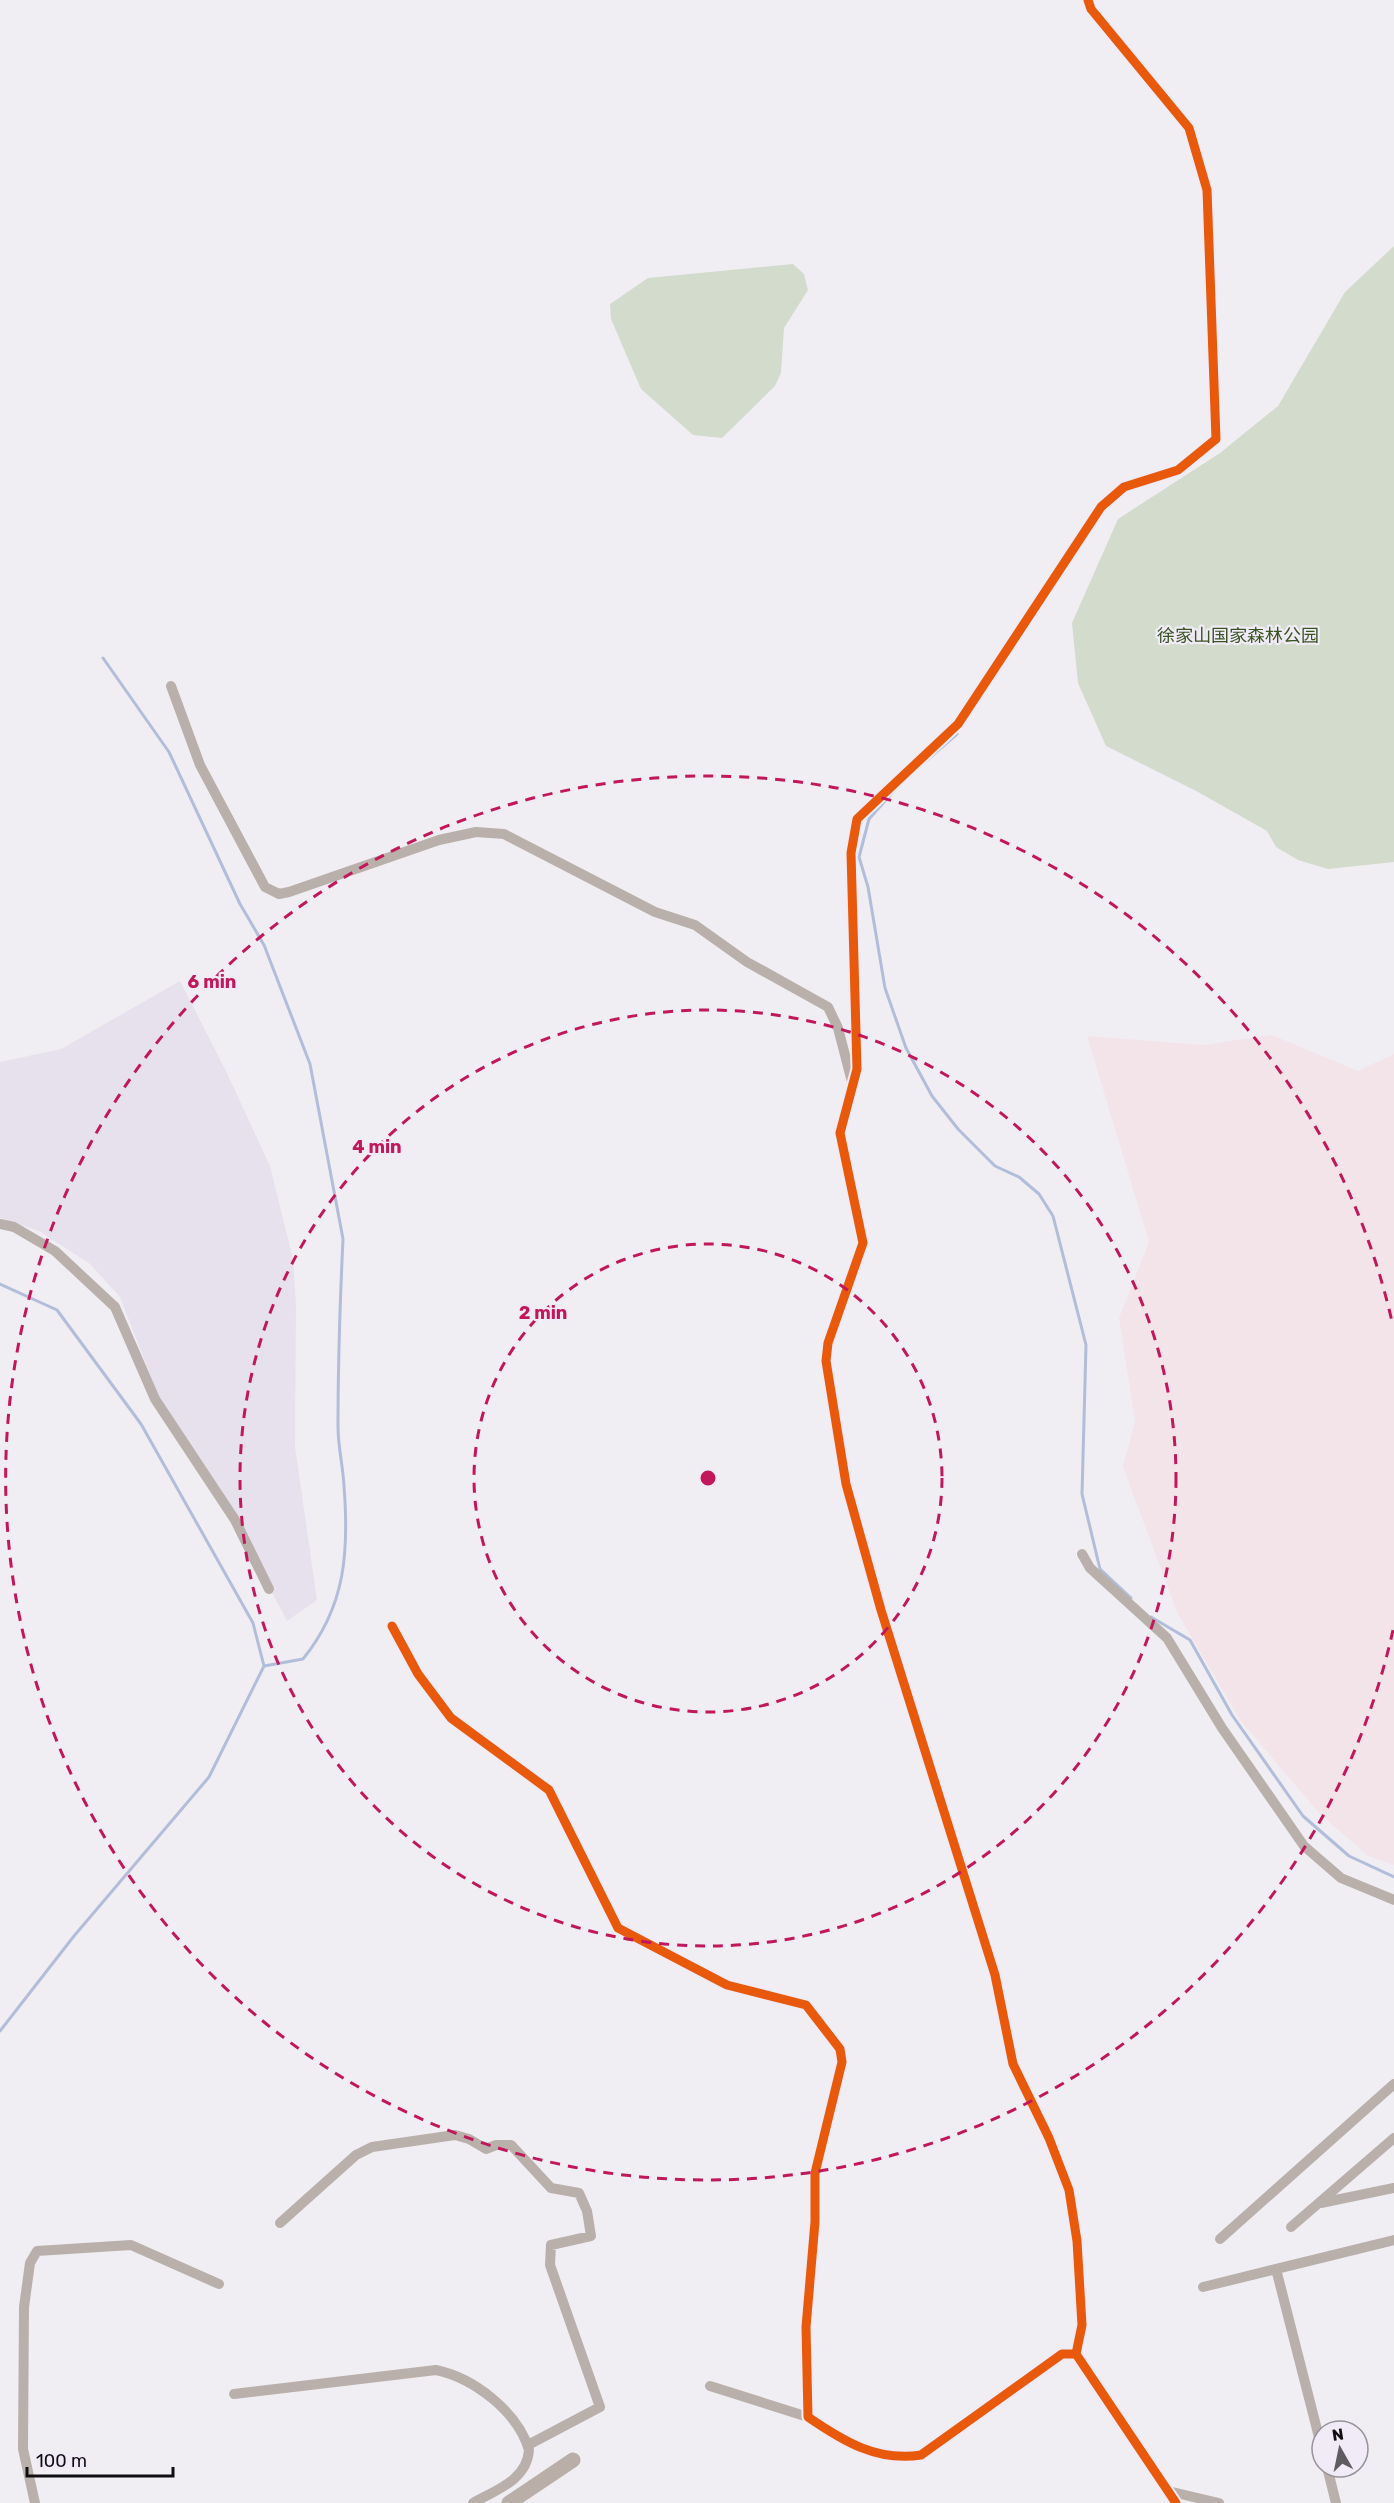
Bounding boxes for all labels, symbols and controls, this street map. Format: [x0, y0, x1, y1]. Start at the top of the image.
park label: 徐家山国家森林公园 [1157, 625, 1319, 647]
text: 6 min [188, 971, 236, 993]
text: 4 min [352, 1136, 402, 1158]
text: 2 min [519, 1302, 567, 1324]
centre of rings [698, 1468, 718, 1488]
north arrow [1310, 2419, 1370, 2479]
text: N [1331, 2424, 1345, 2445]
scale bar [27, 2440, 172, 2478]
text: 100 m [36, 2450, 87, 2472]

